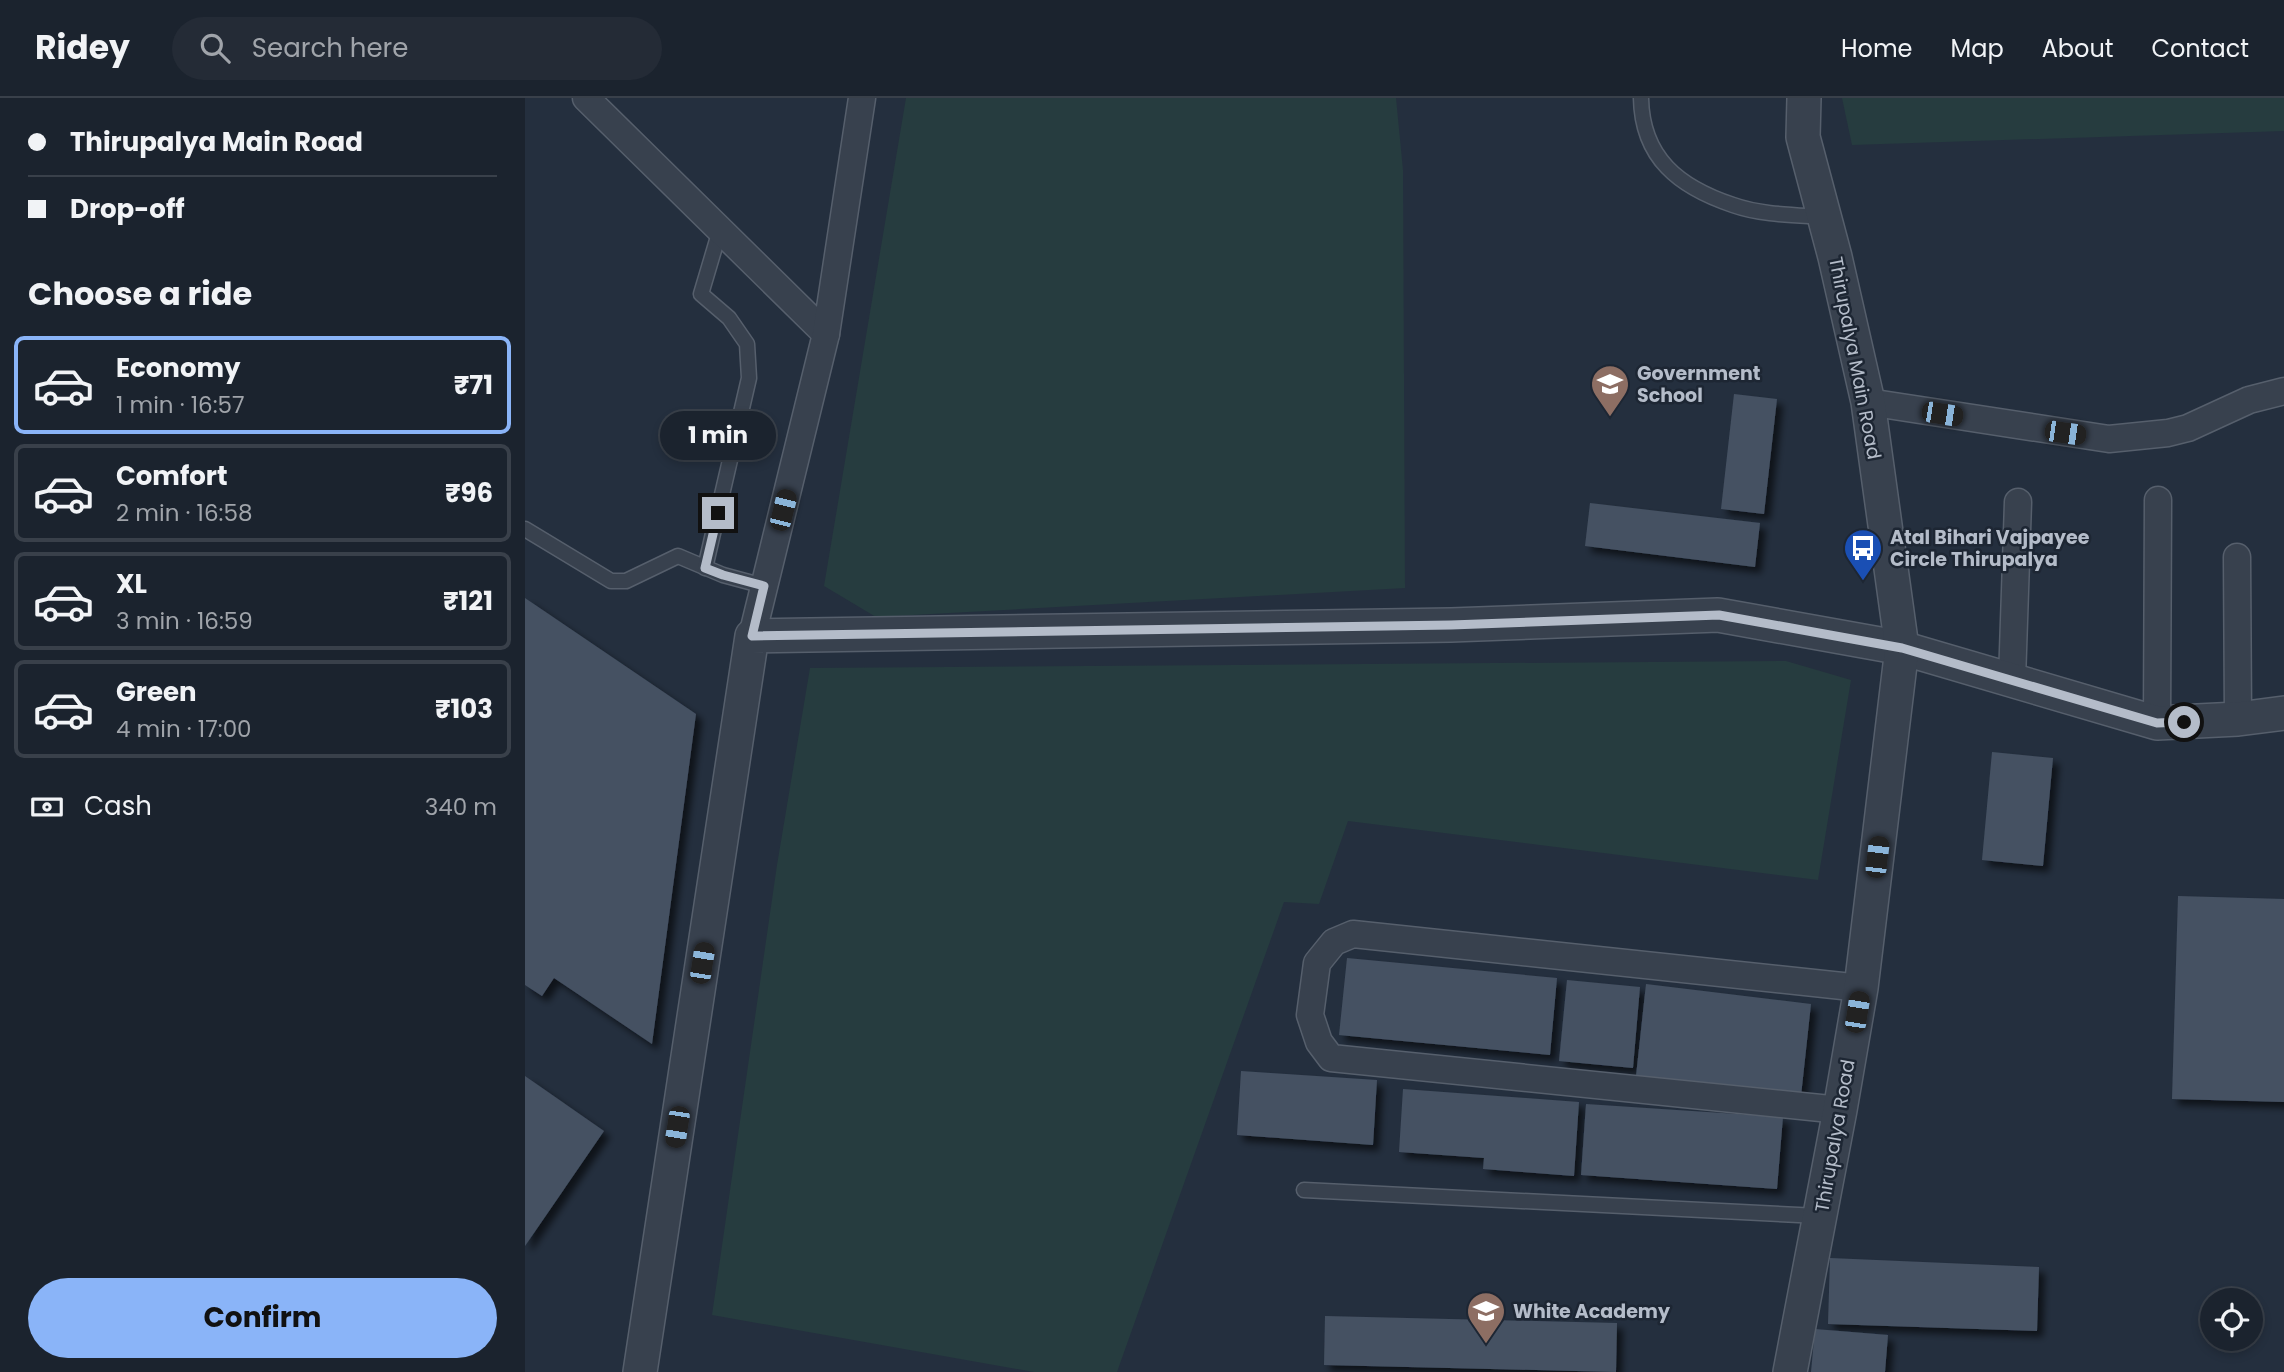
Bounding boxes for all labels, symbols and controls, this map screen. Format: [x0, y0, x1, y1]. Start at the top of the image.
search box [172, 17, 662, 80]
text: Ridey [35, 24, 130, 71]
icon: search [196, 29, 234, 67]
text: Search here [252, 30, 408, 66]
text: Home [1841, 32, 1913, 65]
text: Map [1951, 32, 2004, 65]
text: About [2042, 32, 2113, 65]
text: Contact [2151, 32, 2249, 65]
text: Thirupalya Main Road [70, 124, 363, 160]
text: Drop-off [70, 191, 185, 227]
street label: Thirupalya Main Road [1822, 254, 1888, 462]
text: Choose a ride [28, 271, 252, 316]
text: Economy [116, 350, 240, 386]
icon: car [32, 354, 95, 417]
place label: Government School [1637, 360, 1761, 409]
school or university icon: Government School [1589, 363, 1631, 418]
text: ₹71 [454, 367, 493, 403]
text: 1 min · 16:57 [116, 389, 245, 421]
car [1920, 400, 1965, 428]
callout: 1 min [660, 412, 776, 460]
text: 1 min [688, 419, 748, 451]
car [2043, 420, 2088, 446]
text: Comfort [116, 458, 228, 494]
icon: car [32, 462, 95, 525]
text: ₹96 [445, 475, 493, 511]
car [768, 487, 799, 533]
text: 2 min · 16:58 [116, 497, 252, 529]
route end [702, 497, 734, 529]
place label: Atal Bihari Vajpayee Circle Thirupalya [1890, 524, 2090, 573]
bus stop icon: Atal Bihari Vajpayee Circle Thirupalya [1842, 527, 1884, 582]
text: XL [116, 566, 147, 602]
icon: car [32, 570, 95, 633]
text: ₹121 [443, 583, 493, 619]
text: 3 min · 16:59 [116, 605, 253, 637]
text: Green [116, 674, 197, 710]
icon: car [32, 678, 95, 741]
text: ₹103 [435, 691, 493, 727]
route start [2168, 706, 2200, 738]
text: 4 min · 17:00 [116, 713, 252, 745]
icon: cash [28, 788, 66, 826]
text: Cash [84, 788, 152, 824]
text: 340 m [425, 791, 497, 823]
car [1865, 835, 1890, 879]
car [689, 941, 716, 985]
car [1844, 990, 1871, 1034]
street label: Thirupalya Road [1808, 1057, 1862, 1215]
car [664, 1105, 691, 1149]
button: Confirm [28, 1278, 497, 1358]
map controls [2200, 1288, 2263, 1351]
button: locate [2200, 1288, 2263, 1351]
school or university icon: White Academy [1465, 1290, 1507, 1345]
place label: White Academy [1513, 1298, 1671, 1325]

